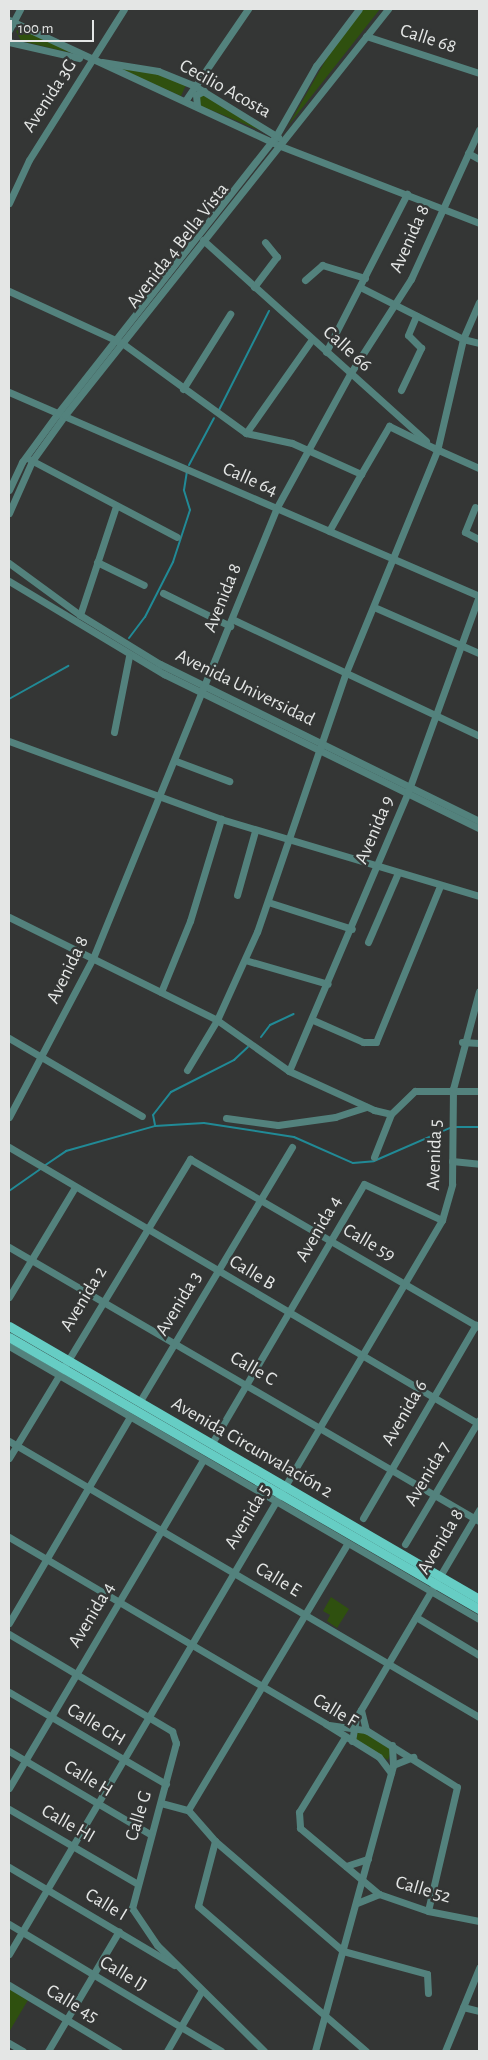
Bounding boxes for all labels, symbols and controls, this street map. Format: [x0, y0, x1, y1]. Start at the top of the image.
scale bar [12, 10, 96, 42]
street label: Calle 68 [397, 19, 459, 59]
text: 100 m [18, 21, 53, 36]
street label: Avenida 3G [18, 55, 82, 137]
street label: Cecilio Acosta [175, 55, 275, 123]
street label: Avenida 4 Bella Vista [122, 179, 234, 313]
street label: Avenida 8 [385, 201, 435, 277]
street label: Calle 66 [318, 321, 376, 377]
street label: Calle 64 [219, 458, 281, 502]
street label: Avenida 8 [199, 560, 247, 636]
street label: Avenida Universidad [172, 644, 318, 732]
street label: Avenida 9 [350, 792, 400, 868]
street label: Avenida 8 [42, 933, 94, 1007]
street label: Avenida 5 [422, 1119, 448, 1191]
street label: Avenida 4 [291, 1192, 347, 1266]
street label: Calle 59 [339, 1219, 399, 1267]
street label: Calle B [225, 1250, 279, 1296]
street label: Avenida 2 [56, 1262, 112, 1336]
street label: Avenida 3 [151, 1268, 207, 1340]
street label: Calle C [226, 1347, 280, 1391]
street label: Avenida 6 [377, 1376, 433, 1450]
street label: Avenida Circunvalación 2 [167, 1392, 337, 1504]
street label: Avenida 7 [400, 1438, 456, 1510]
street label: Avenida 5 [220, 1481, 276, 1553]
street label: Avenida 8 [413, 1505, 469, 1579]
street label: Calle E [251, 1558, 305, 1602]
street label: Avenida 4 [64, 1578, 120, 1652]
street label: Calle F [308, 1689, 362, 1733]
street label: Calle GH [63, 1699, 129, 1751]
street label: Calle H [59, 1756, 117, 1802]
street label: Calle G [121, 1788, 157, 1844]
street label: Calle HI [37, 1800, 99, 1848]
street label: Calle 52 [393, 1871, 453, 1909]
street label: Calle I [81, 1884, 131, 1926]
street label: Calle IJ [95, 1951, 151, 1997]
street label: Calle 45 [42, 1980, 102, 2028]

